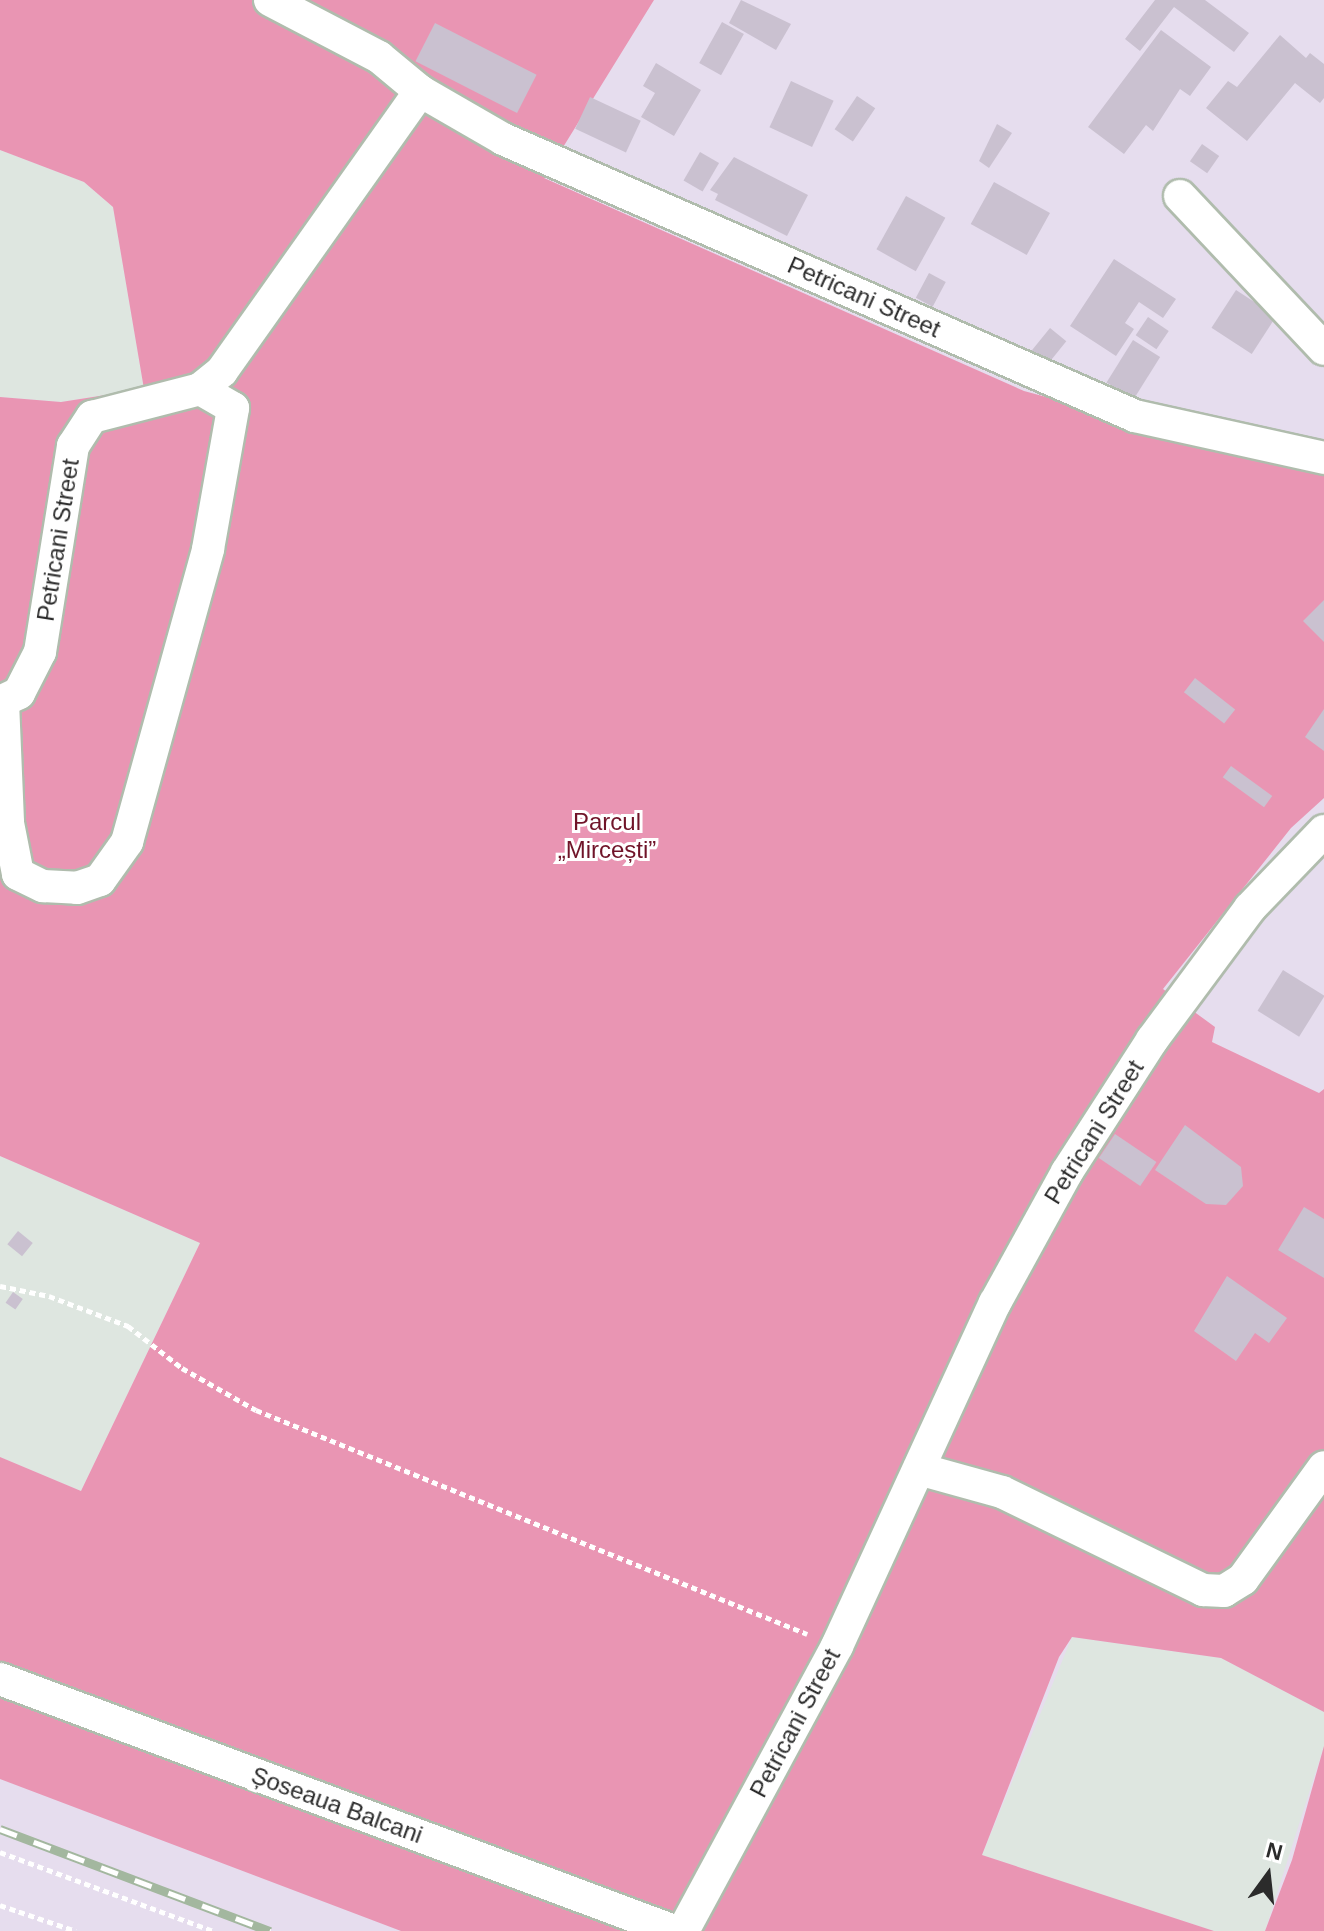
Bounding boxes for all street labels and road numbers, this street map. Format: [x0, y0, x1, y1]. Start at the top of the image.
street label: Petricani Street [783, 250, 945, 344]
street label: Petricani Street [31, 457, 85, 623]
street label: Petricani Street [1038, 1055, 1150, 1209]
street label: Petricani Street [744, 1644, 846, 1802]
street label: Șoseaua Balcani [247, 1761, 427, 1849]

